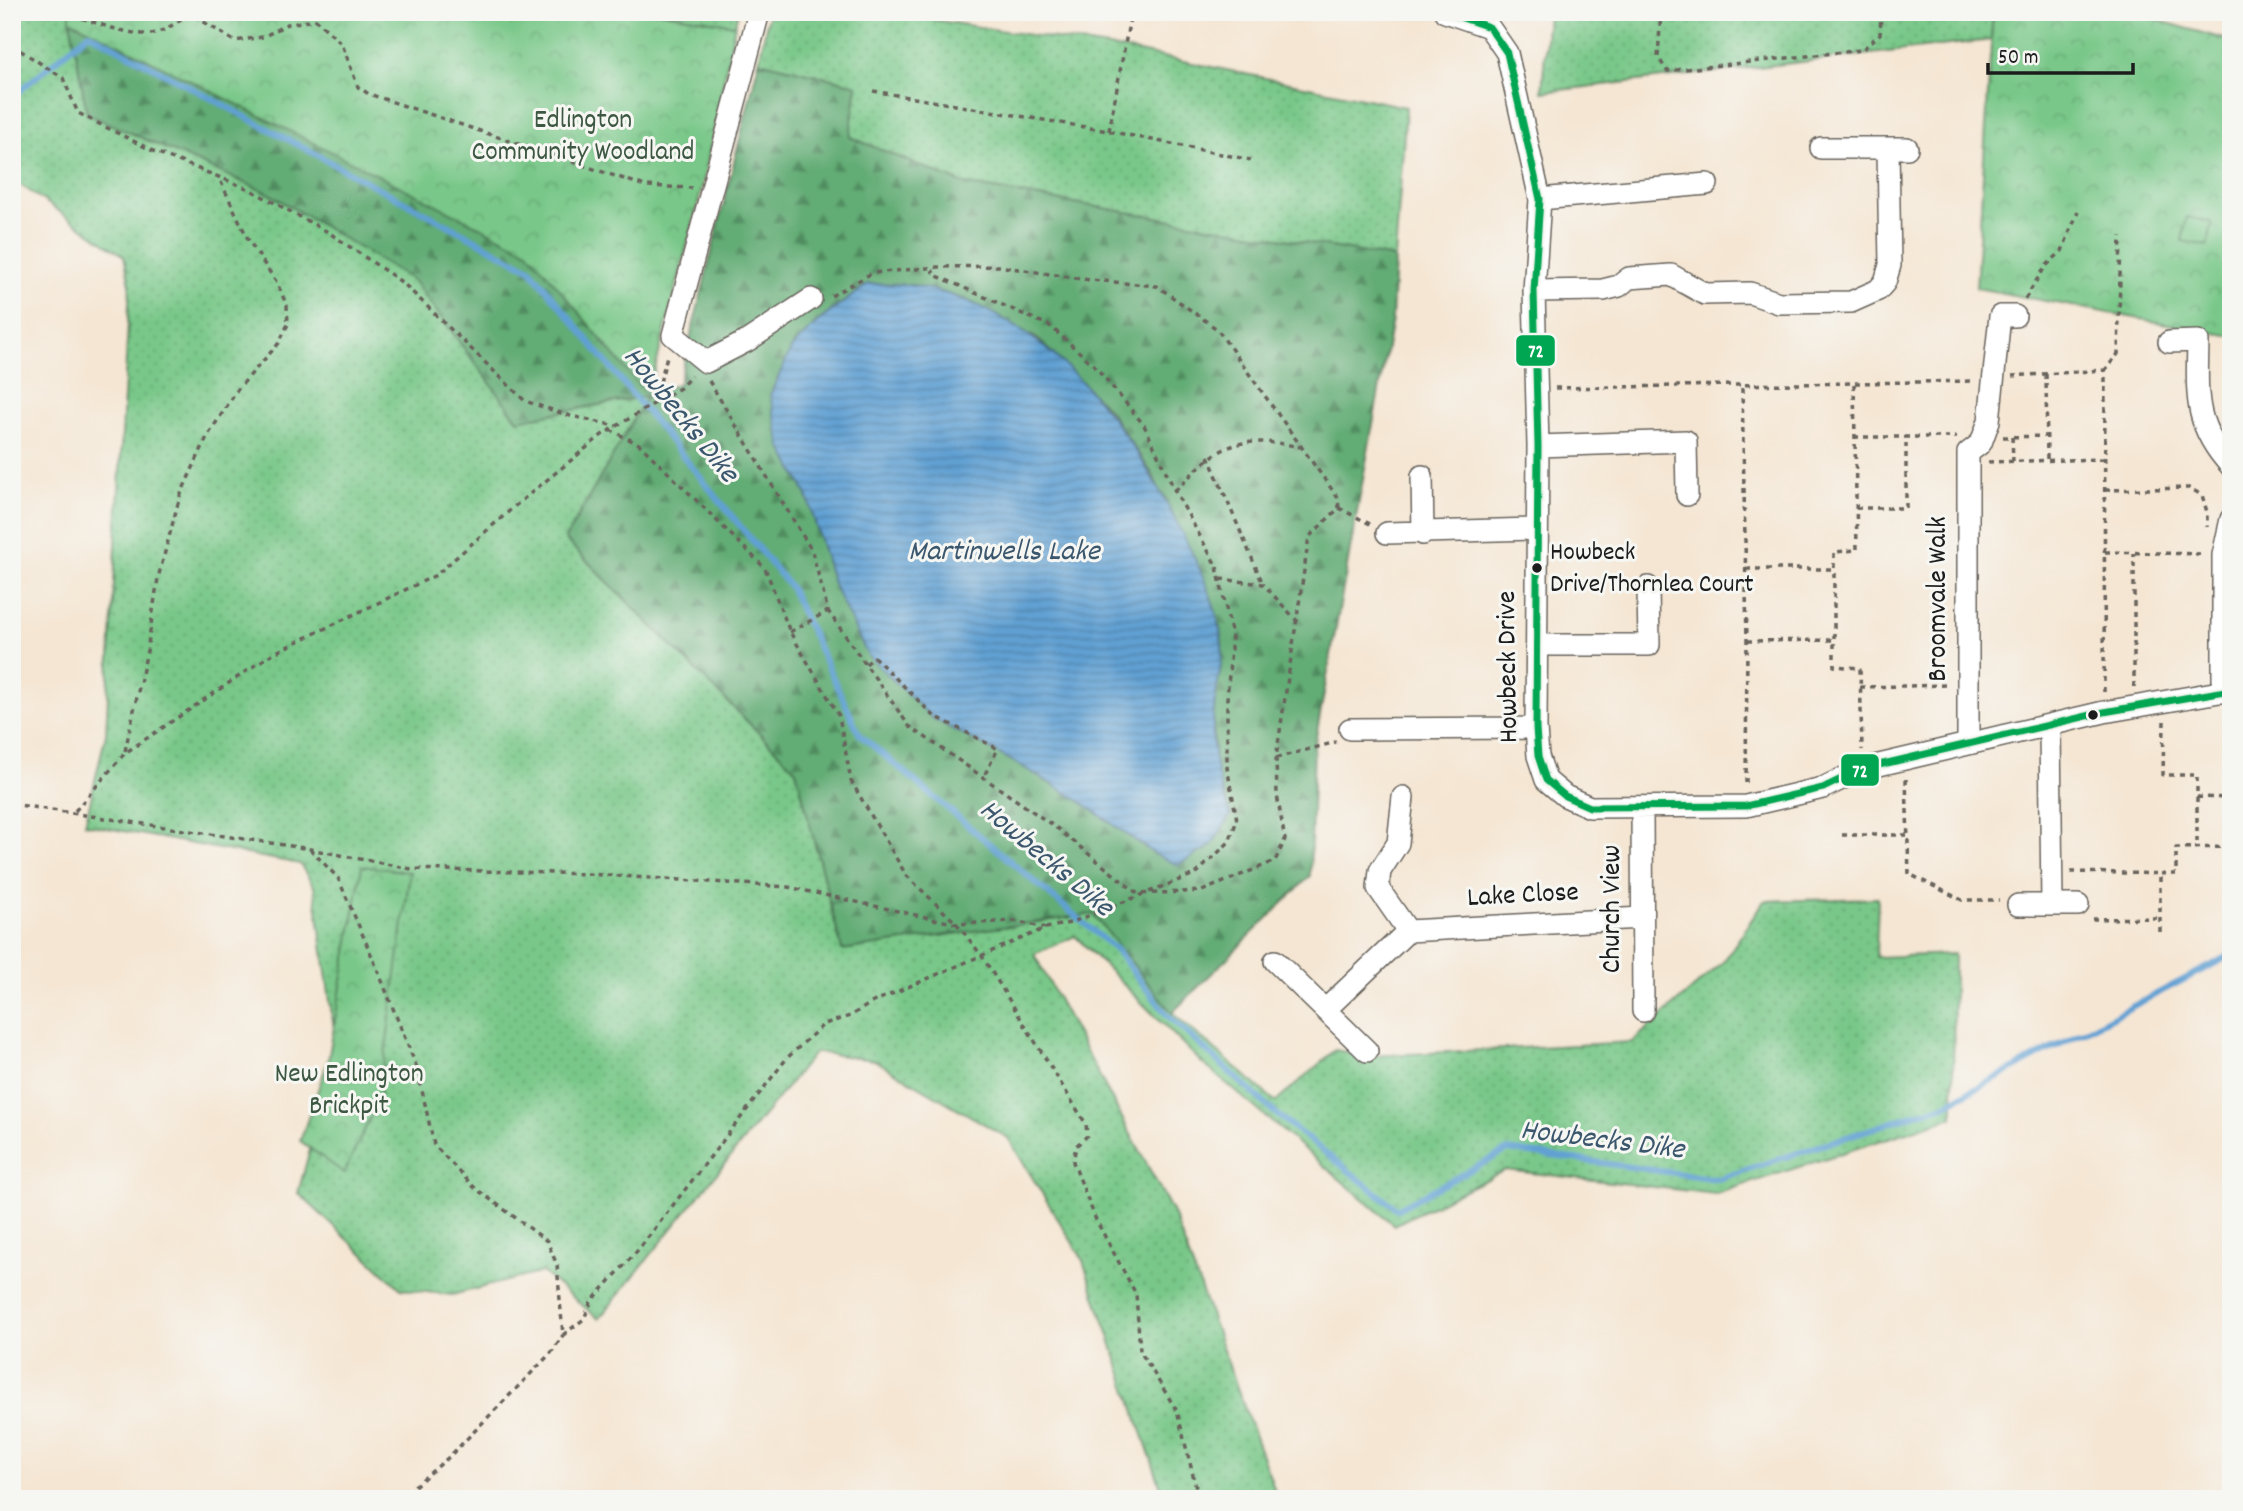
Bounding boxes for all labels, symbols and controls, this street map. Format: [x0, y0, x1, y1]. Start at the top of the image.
scale bar [1988, 32, 2133, 76]
text: 50 m [1998, 44, 2038, 74]
park label: Edlington Community Woodland [472, 102, 694, 174]
line badge: 72 [1515, 334, 1556, 367]
water label: Howbecks Dike [611, 339, 749, 495]
text: 72 [1528, 340, 1544, 367]
street label: Broomvale Walk [1920, 516, 1960, 682]
water label: Martinwells Lake [908, 532, 1101, 575]
place label: Howbeck Drive/Thornlea Court [1550, 535, 1754, 604]
marker: Howbeck Drive/Thornlea Court [1530, 561, 1544, 575]
street label: Howbeck Drive [1489, 590, 1531, 744]
unlabelled marker [2086, 708, 2100, 722]
line badge: 72 [1840, 753, 1880, 787]
text: 72 [1852, 760, 1868, 787]
water label: Howbecks Dike [968, 791, 1123, 931]
street label: Church View [1594, 845, 1634, 973]
street label: Lake Close [1466, 874, 1580, 920]
park label: New Edlington Brickpit [274, 1056, 424, 1128]
water label: Howbecks Dike [1518, 1111, 1688, 1174]

